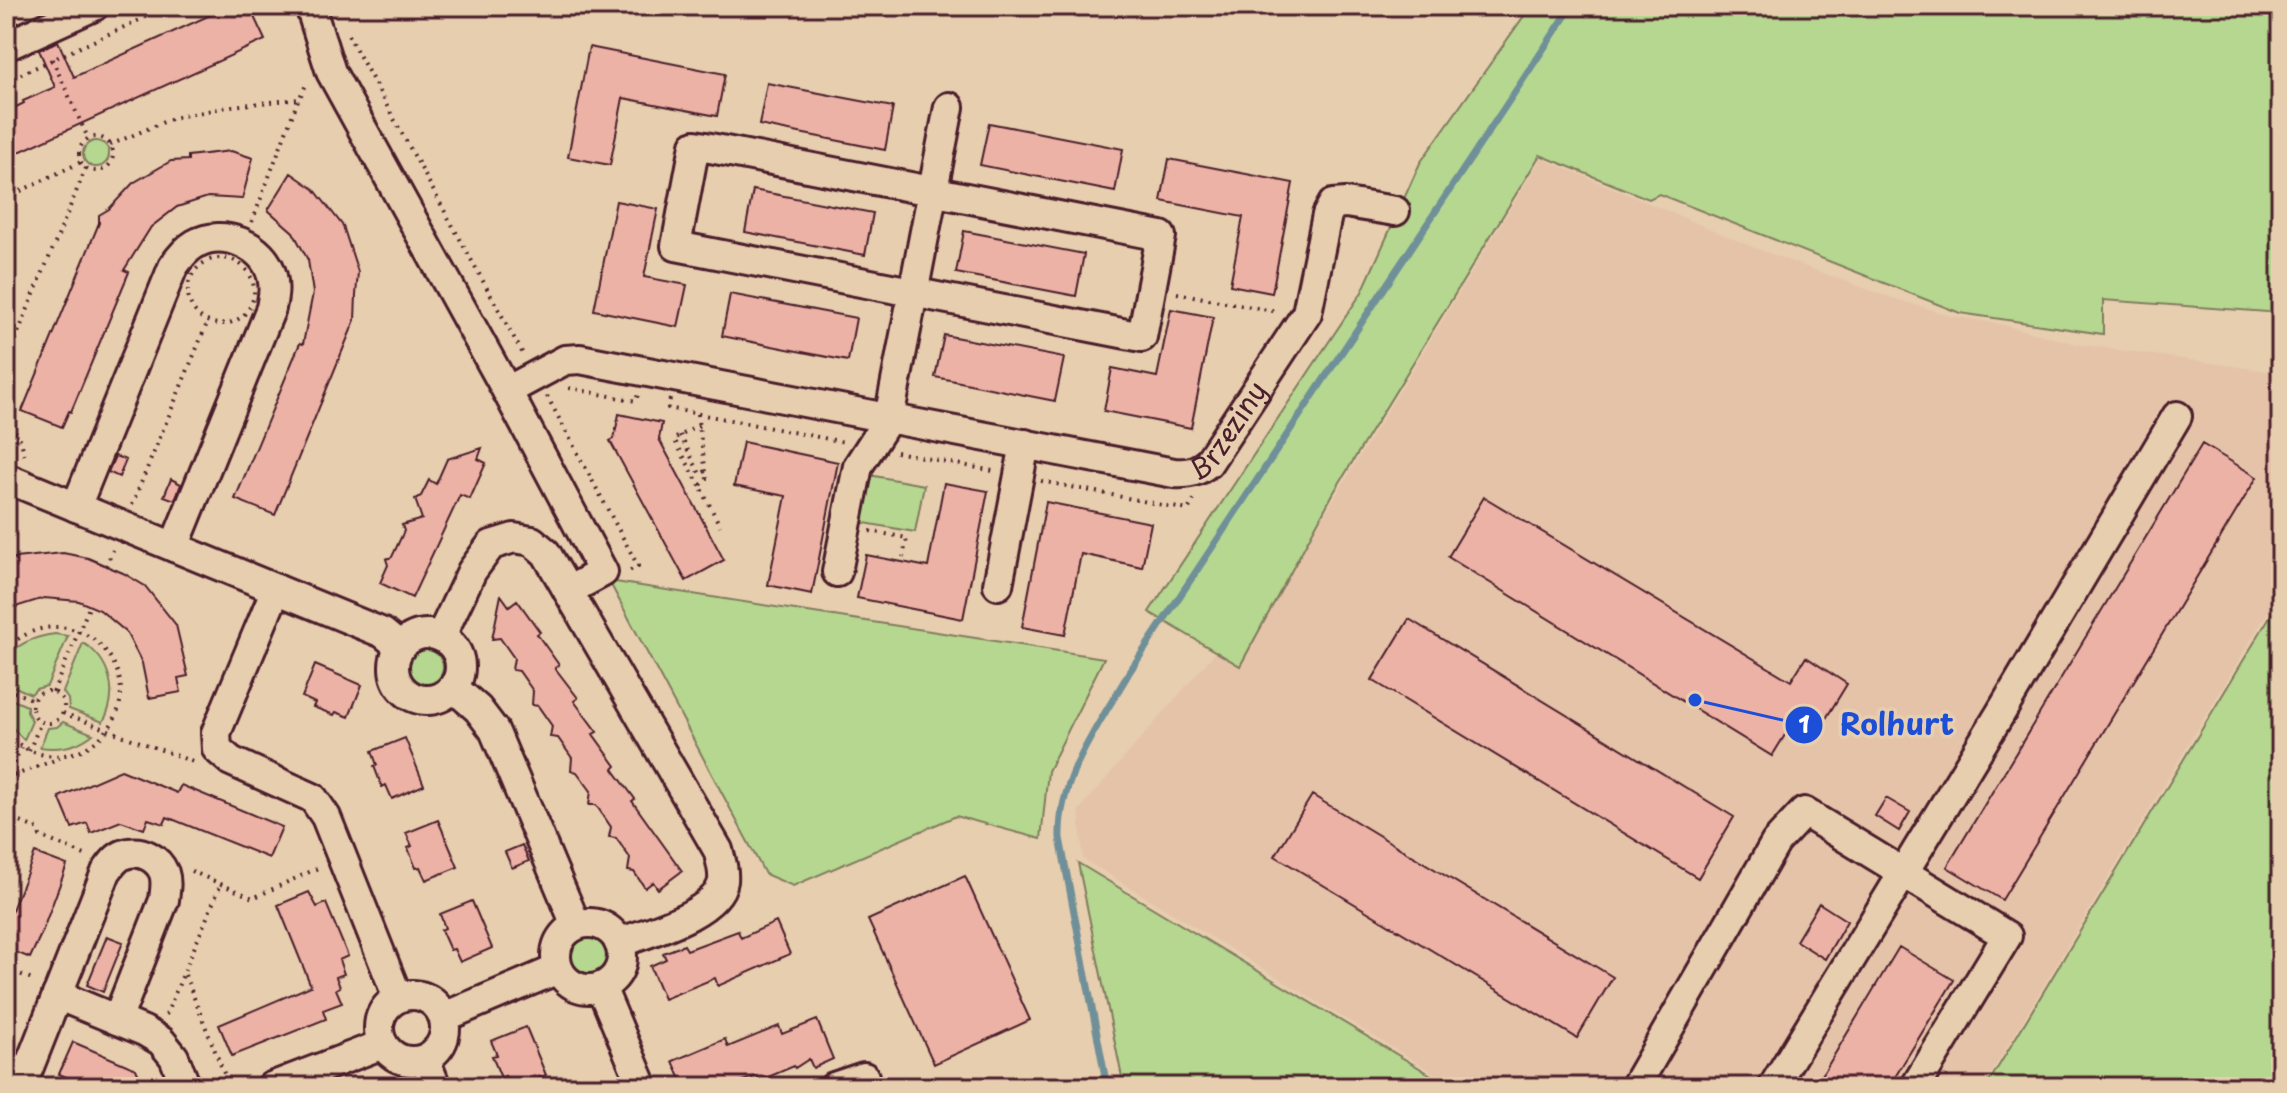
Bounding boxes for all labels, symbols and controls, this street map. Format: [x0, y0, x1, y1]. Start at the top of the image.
street label: Brzeziny [1180, 371, 1277, 490]
callout: Rolhurt [1784, 698, 1971, 752]
text: Rolhurt [1840, 700, 1954, 745]
text: 1 [1798, 705, 1810, 741]

